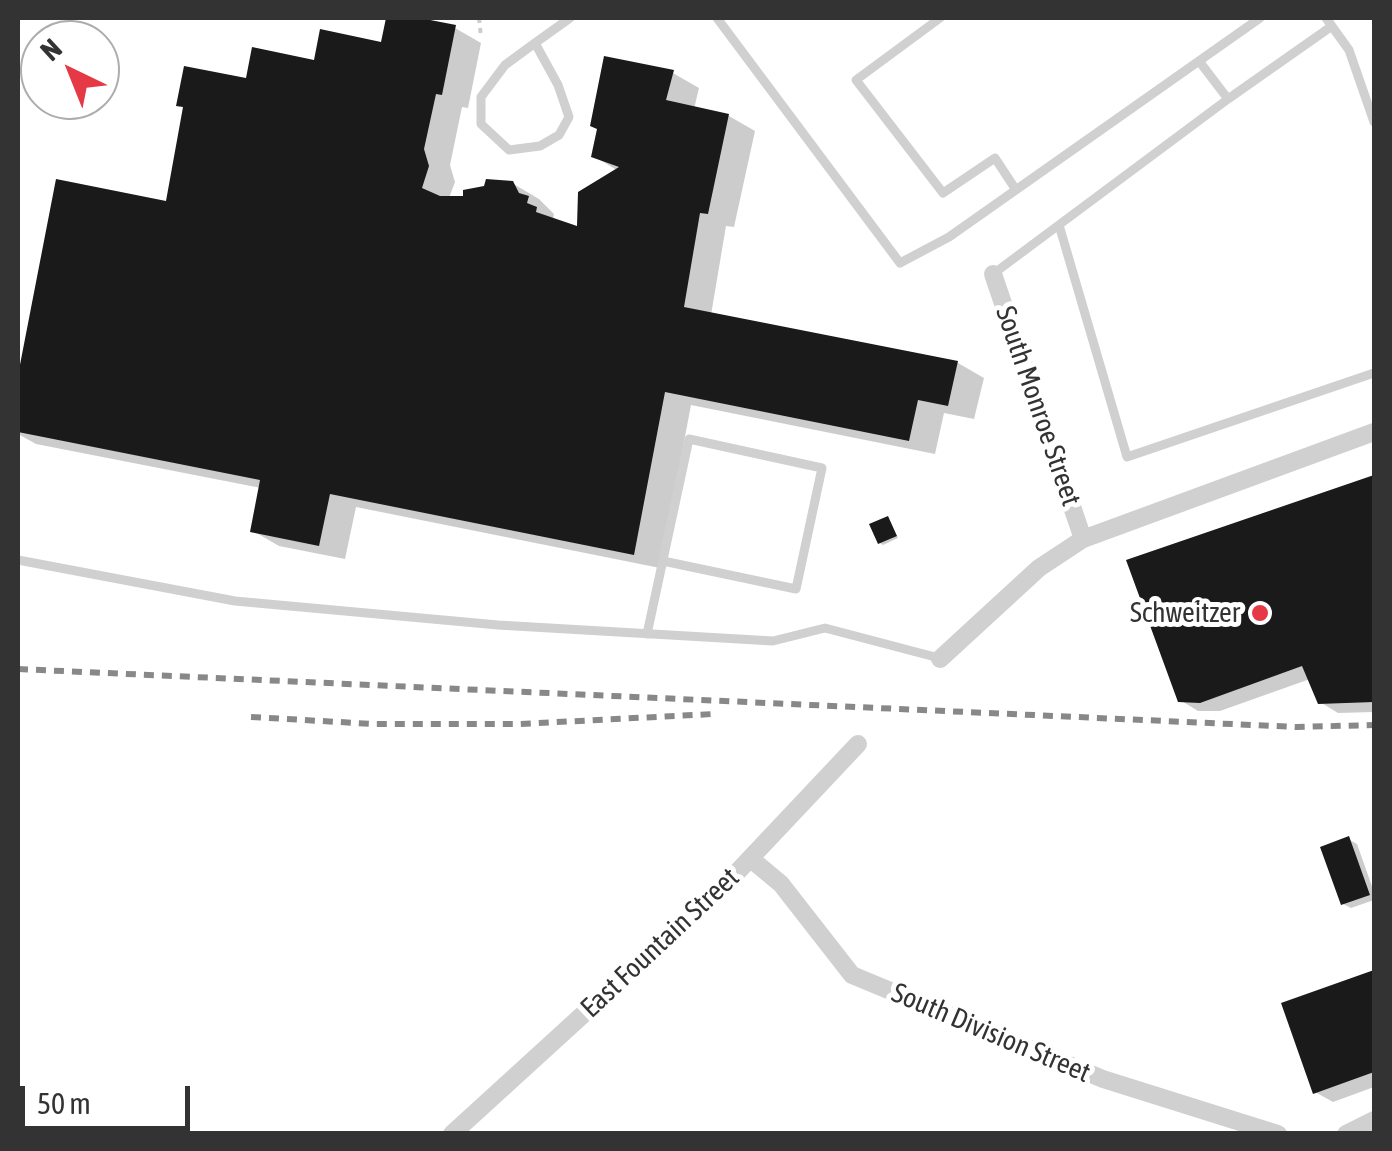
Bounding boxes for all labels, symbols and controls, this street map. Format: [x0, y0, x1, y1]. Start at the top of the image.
north arrow [20, 20, 120, 120]
text: N [34, 32, 68, 67]
street label: South Monroe Street [988, 302, 1088, 510]
place label: Schweitzer [1130, 596, 1240, 630]
marker: Schweitzer [1249, 602, 1271, 624]
street label: East Fountain Street [574, 861, 746, 1025]
street label: South Division Street [887, 976, 1095, 1090]
scale bar [25, 1066, 195, 1128]
text: 50 m [37, 1086, 91, 1120]

